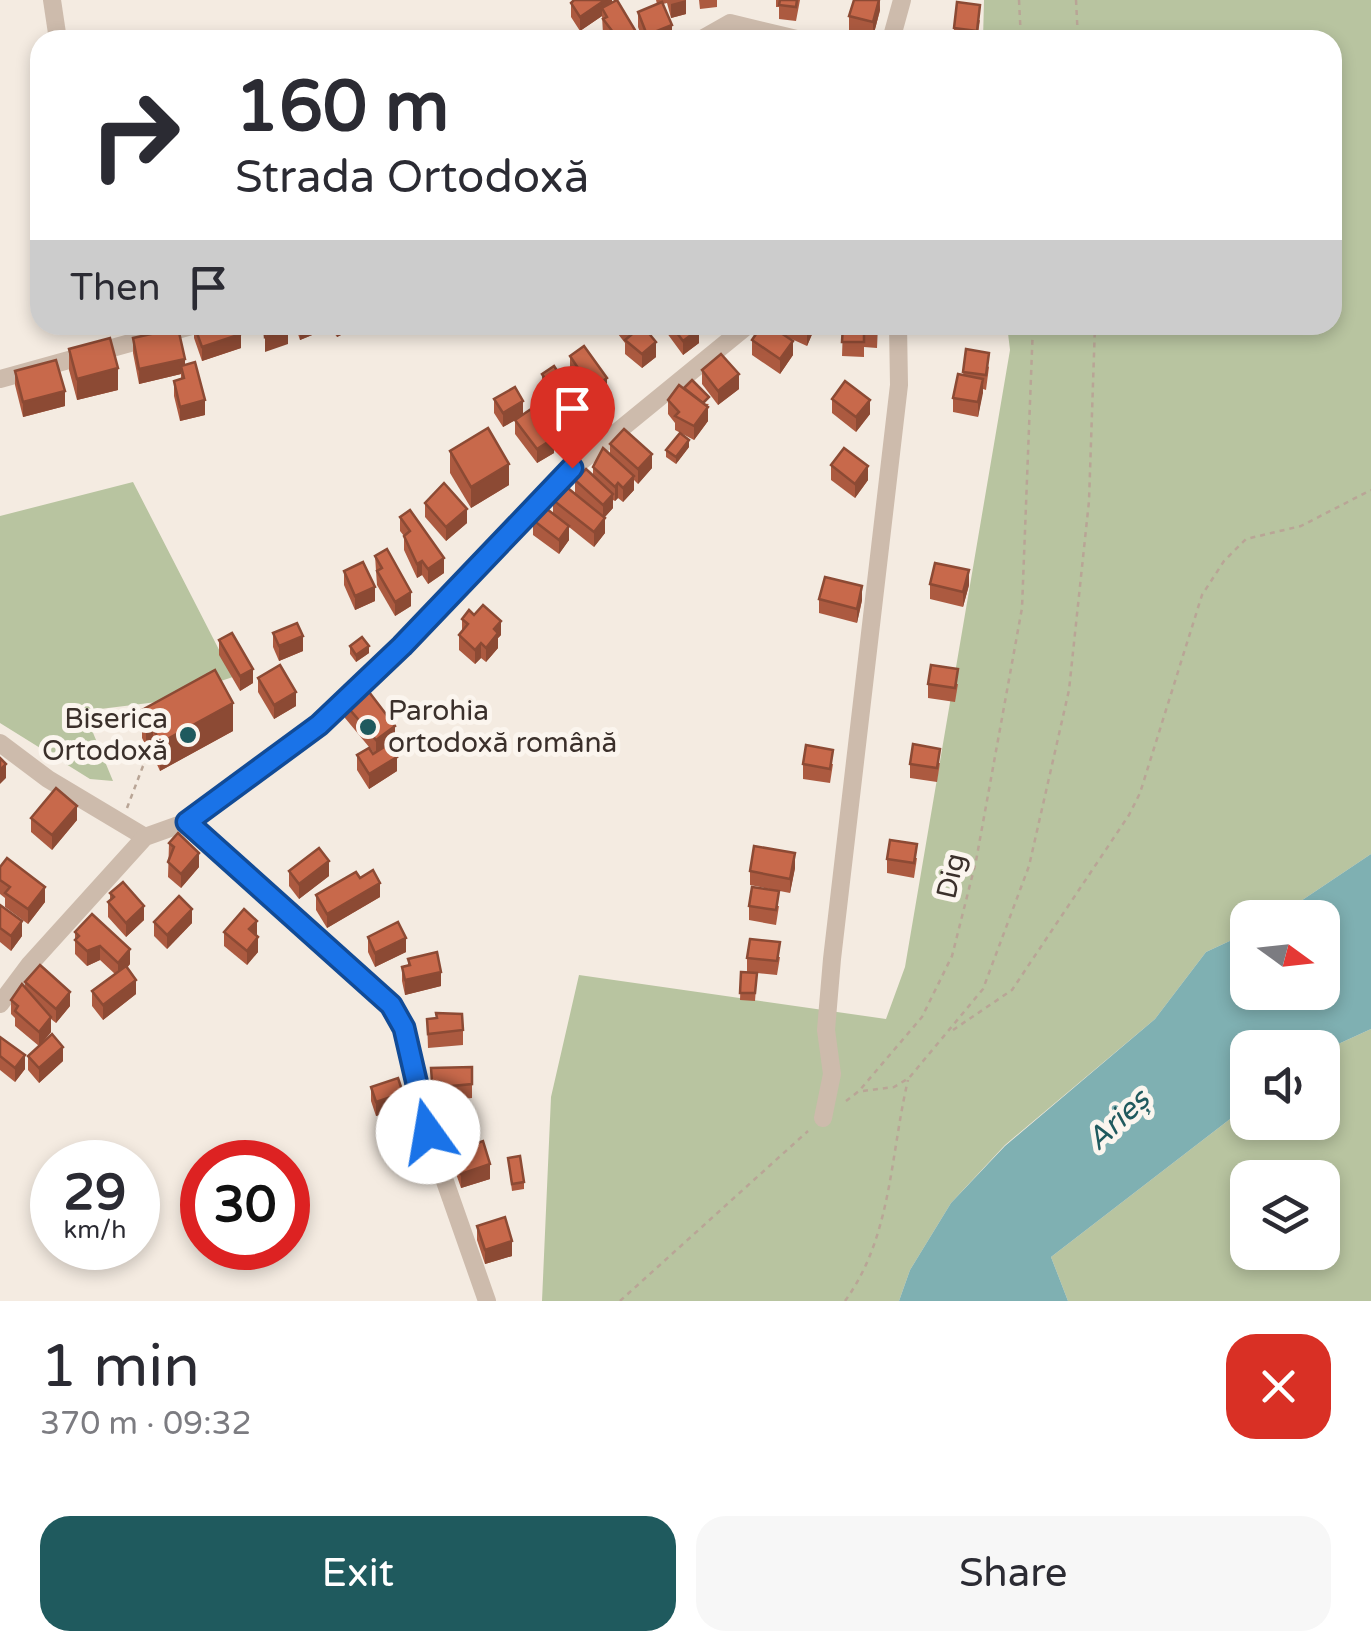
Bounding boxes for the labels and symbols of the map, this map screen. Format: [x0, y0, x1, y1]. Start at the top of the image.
pin [530, 366, 615, 469]
place label: Parohia ortodoxă română [388, 694, 617, 760]
place label: Biserica Ortodoxă [42, 702, 168, 768]
marker: Parohia ortodoxă română [357, 716, 379, 738]
marker: Biserica Ortodoxă [177, 724, 199, 746]
street label: Dig [929, 850, 973, 902]
north arrow [1230, 900, 1340, 1010]
position arrow [376, 1080, 480, 1184]
water label: Arieș [1079, 1080, 1159, 1158]
speed limit sign: 30 [180, 1140, 310, 1270]

